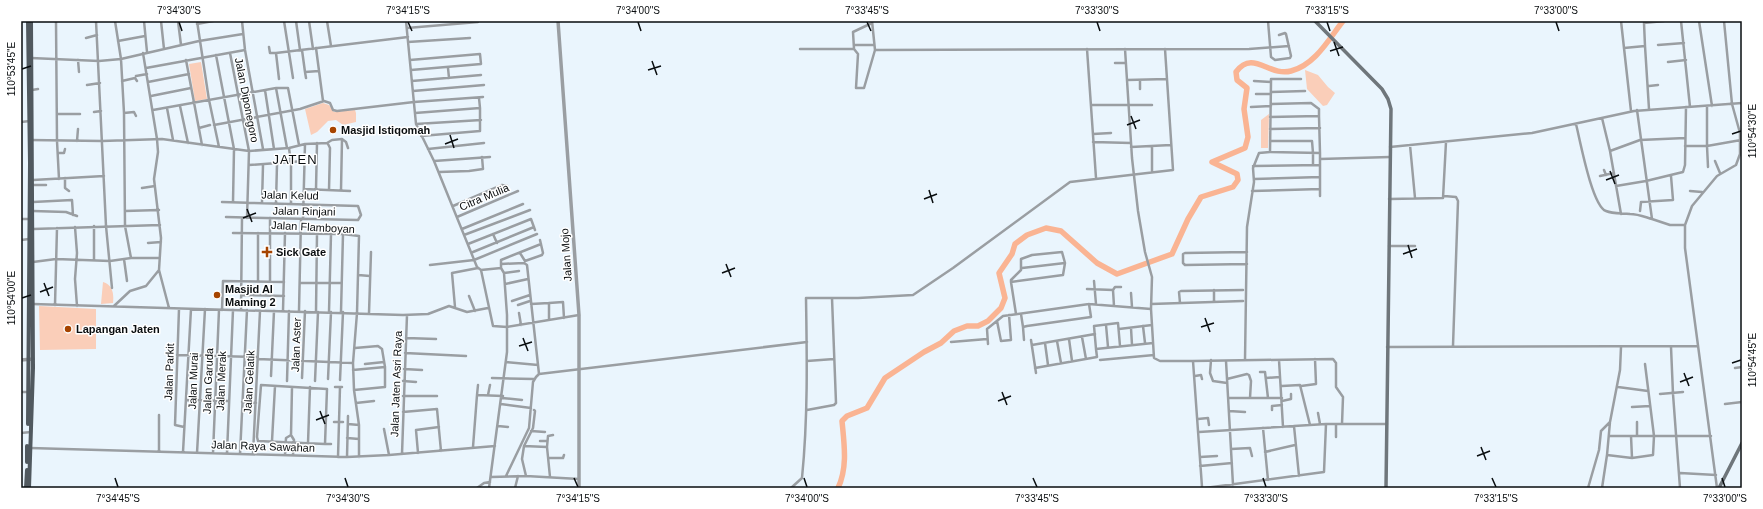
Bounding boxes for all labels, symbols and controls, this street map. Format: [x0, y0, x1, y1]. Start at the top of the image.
text: 7°34'30"S [157, 5, 201, 16]
text: 7°34'15"S [386, 5, 430, 16]
text: 7°34'00"S [616, 5, 660, 16]
text: 7°33'45"S [845, 5, 889, 16]
text: 7°33'30"S [1075, 5, 1119, 16]
text: 7°33'15"S [1305, 5, 1349, 16]
text: 7°33'00"S [1534, 5, 1578, 16]
text: 110°53'45"E [6, 42, 17, 96]
street label: Jalan Diponegoro [233, 57, 261, 143]
text: 110°54'30"E [1747, 104, 1758, 158]
place label: Masjid Istiqomah [341, 124, 431, 136]
marker: Masjid Istiqomah [328, 125, 338, 135]
district label: JATEN [272, 152, 318, 167]
street label: Citra Mulia [457, 181, 511, 213]
street label: Jalan Kelud [261, 188, 319, 202]
street label: Jalan Rinjani [272, 204, 336, 218]
street label: Jalan Flamboyan [271, 219, 355, 235]
street label: Jalan Mojo [558, 228, 574, 282]
marker: Sick Gate [261, 246, 273, 258]
place label: Sick Gate [276, 246, 326, 258]
text: 110°54'00"E [6, 271, 17, 325]
place label: Masjid Al Maming 2 [225, 283, 276, 308]
marker: Masjid Al Maming 2 [212, 290, 222, 300]
street label: Jalan Aster [289, 317, 303, 372]
place label: Lapangan Jaten [76, 323, 160, 335]
marker: Lapangan Jaten [63, 324, 73, 334]
street label: Jalan Jaten Asri Raya [388, 330, 404, 437]
text: 110°54'45"E [1747, 333, 1758, 387]
street label: Jalan Parkit [162, 343, 176, 401]
street label: Jalan Garuda [201, 347, 215, 414]
street label: Jalan Gelatik [241, 349, 257, 414]
street label: Jalan Merak [214, 350, 228, 411]
street label: Jalan Murai [186, 352, 200, 410]
street label: Jalan Raya Sawahan [211, 438, 315, 454]
text: 7°34'45"S [96, 493, 140, 504]
text: 7°34'30"S [326, 493, 370, 504]
text: 7°34'15"S [556, 493, 600, 504]
text: 7°34'00"S [785, 493, 829, 504]
text: 7°33'45"S [1015, 493, 1059, 504]
text: 7°33'30"S [1244, 493, 1288, 504]
text: 7°33'15"S [1474, 493, 1518, 504]
text: 7°33'00"S [1703, 493, 1747, 504]

